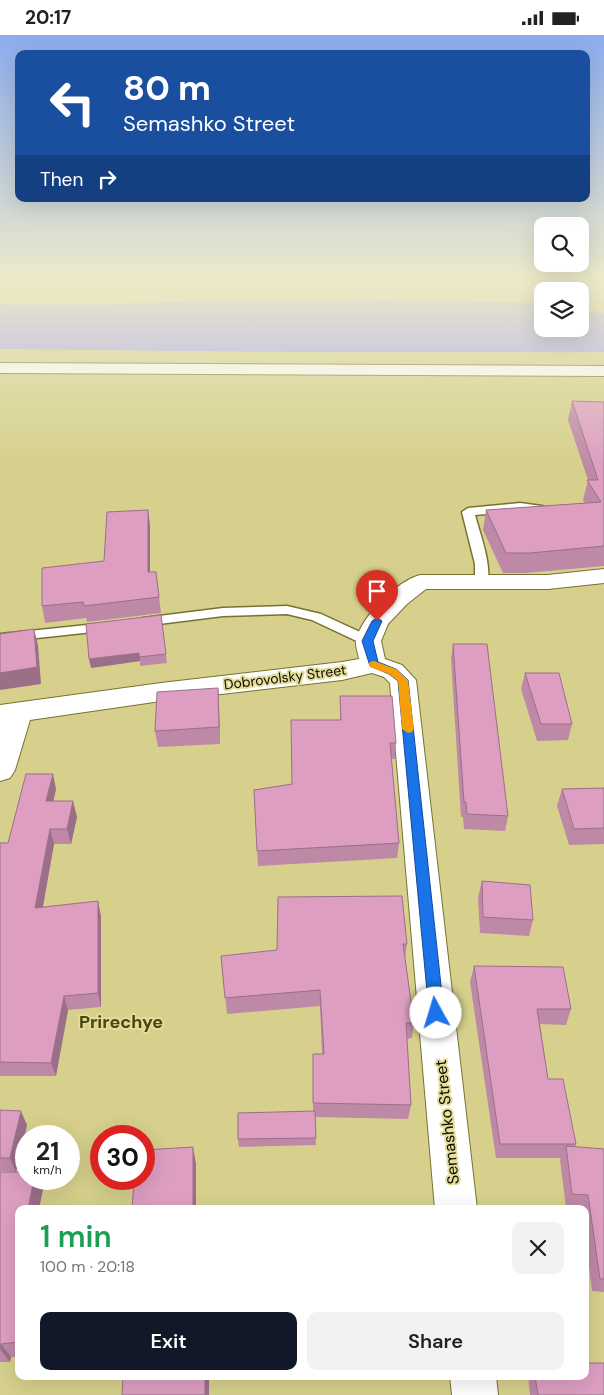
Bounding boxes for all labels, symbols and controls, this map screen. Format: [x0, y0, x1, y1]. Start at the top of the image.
text: 20:17 [25, 5, 71, 30]
text: 80 m [123, 65, 211, 111]
icon: left [40, 70, 105, 135]
text: Semashko Street [123, 109, 295, 138]
icon: right [93, 165, 121, 193]
text: Then [40, 167, 83, 192]
map controls [534, 217, 589, 337]
button: search [534, 217, 589, 272]
button: layers [534, 282, 589, 337]
pin [356, 570, 398, 621]
icon: arrive [363, 577, 391, 605]
street label: Dobrovolsky Street [223, 661, 347, 693]
position arrow [409, 986, 461, 1038]
district label: Prirechye [79, 1010, 163, 1034]
street label: Semashko Street [430, 1059, 464, 1185]
speed limit sign: 30 [90, 1125, 155, 1190]
text: 21 [36, 1135, 59, 1168]
text: km/h [33, 1162, 62, 1178]
text: 1 min [40, 1217, 112, 1256]
button: close [512, 1222, 564, 1274]
text: 100 m · 20:18 [40, 1256, 135, 1277]
button: Exit [40, 1312, 297, 1370]
button: Share [307, 1312, 564, 1370]

